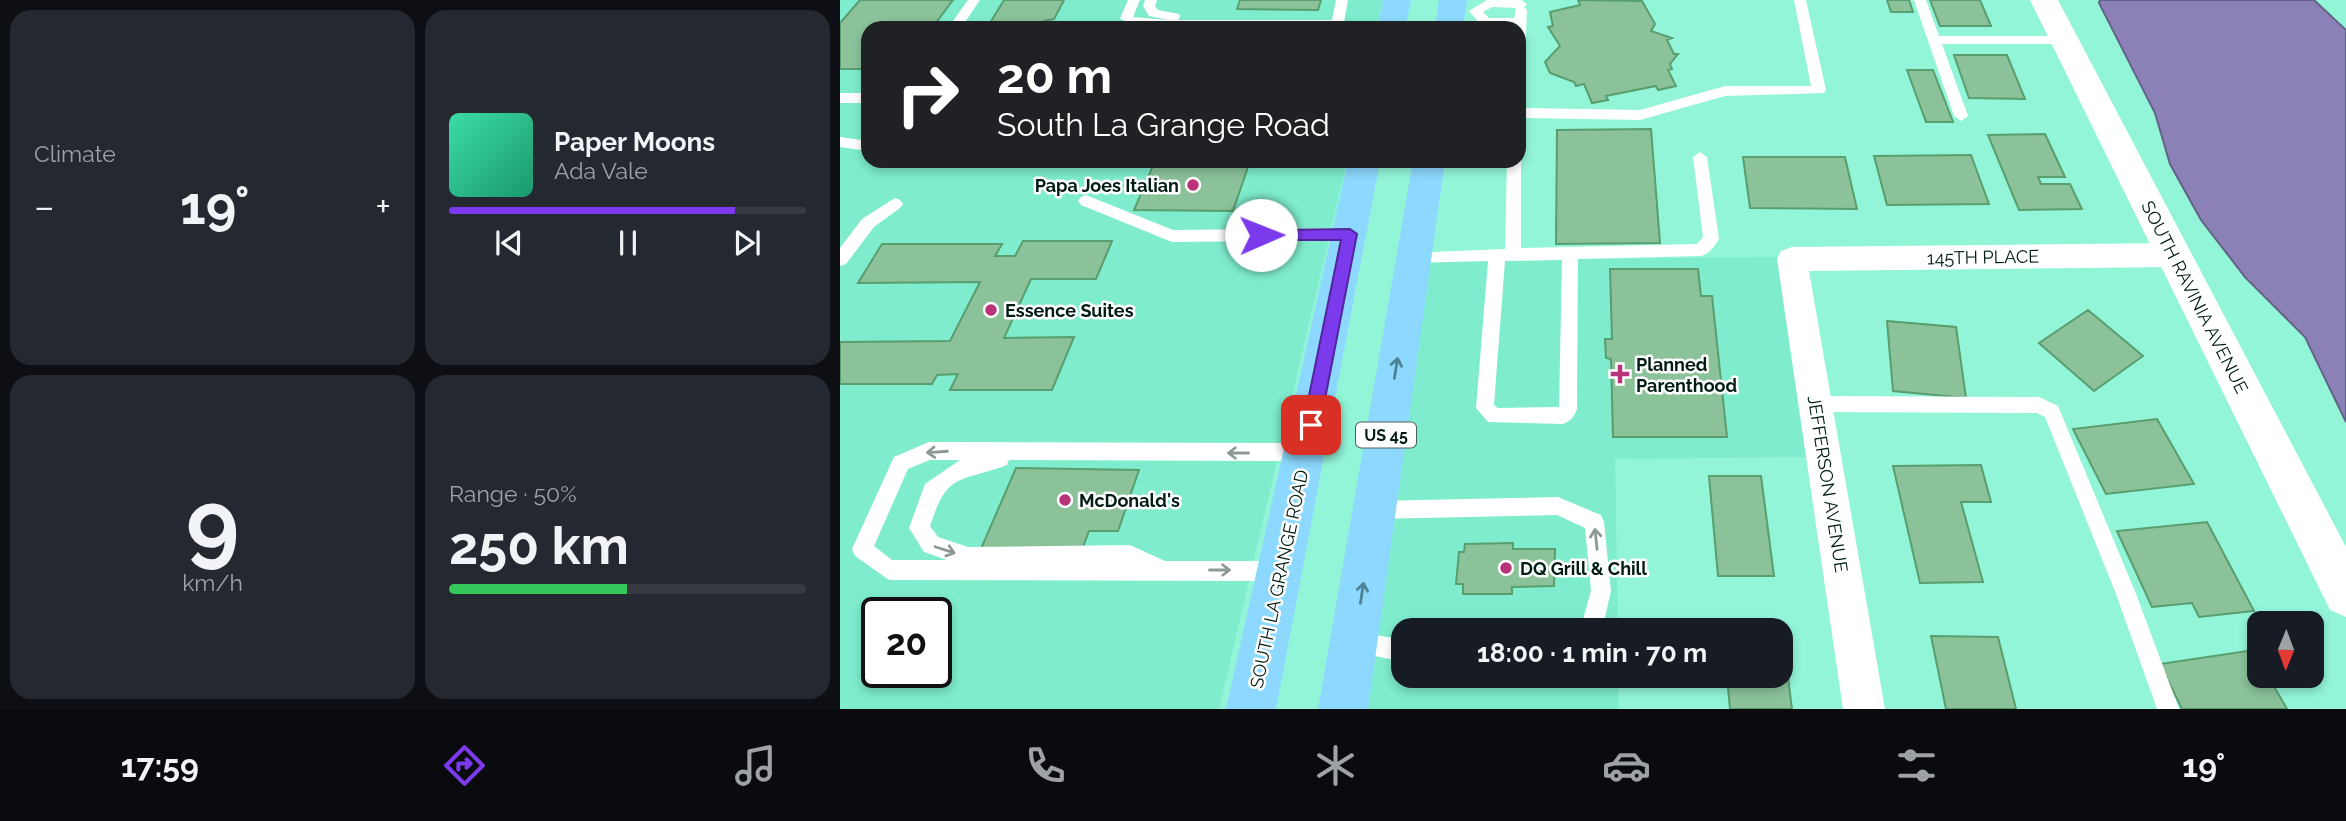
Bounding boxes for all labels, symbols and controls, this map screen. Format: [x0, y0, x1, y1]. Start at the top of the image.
text: 20 m [997, 47, 1112, 104]
icon: right [882, 49, 973, 140]
text: South La Grange Road [997, 106, 1330, 143]
text: Paper Moons [554, 127, 715, 157]
text: Climate [34, 140, 116, 167]
text: Ada Vale [554, 157, 648, 184]
text: 19° [180, 175, 250, 236]
place label: Papa Joes Italian [1035, 175, 1179, 196]
marker: Papa Joes Italian [1185, 177, 1201, 193]
text: − [34, 184, 54, 229]
text: + [375, 184, 391, 229]
street label: SOUTH RAVINIA AVENUE [2137, 197, 2253, 397]
position arrow [1224, 198, 1298, 272]
icon: previous [490, 224, 528, 262]
icon: pause [609, 224, 647, 262]
icon: next [728, 224, 766, 262]
street label: 145TH PLACE [1927, 246, 2039, 268]
place label: Essence Suites [1005, 300, 1134, 321]
marker: Essence Suites [983, 302, 999, 318]
place label: Planned Parenthood [1636, 354, 1737, 396]
one-way arrow [1390, 357, 1403, 380]
marker: Planned Parenthood [1610, 364, 1630, 384]
street label: JEFFERSON AVENUE [1804, 394, 1852, 574]
pin [1281, 395, 1341, 455]
icon: arrive [1292, 406, 1330, 444]
road number: US 45 [1356, 422, 1416, 448]
one-way arrow [926, 446, 949, 459]
one-way arrow [1226, 446, 1249, 460]
street label: SOUTH LA GRANGE ROAD [1246, 468, 1312, 690]
text: 9 [186, 470, 239, 577]
text: Range · 50% [449, 480, 577, 507]
place label: McDonald's [1079, 490, 1180, 511]
marker: McDonald's [1057, 492, 1073, 508]
text: 250 km [449, 515, 629, 576]
one-way arrow [1589, 528, 1602, 551]
one-way arrow [934, 544, 956, 557]
place label: DQ Grill & Chill [1520, 558, 1647, 579]
marker: DQ Grill & Chill [1498, 560, 1514, 576]
one-way arrow [1208, 563, 1231, 577]
text: km/h [182, 569, 243, 596]
one-way arrow [1355, 582, 1368, 605]
speed limit sign: 20 [861, 597, 952, 688]
north arrow [2247, 611, 2324, 688]
map controls [2247, 611, 2324, 688]
text: 18:00 · 1 min · 70 m [1477, 638, 1707, 668]
icon: directions [440, 741, 489, 790]
icon: music [731, 741, 780, 790]
icon: phone [1021, 741, 1070, 790]
icon: climate [1311, 741, 1360, 790]
icon: car [1602, 741, 1651, 790]
icon: filters [1892, 741, 1941, 790]
text: 17:59 [121, 747, 199, 784]
text: 19° [2182, 747, 2225, 784]

